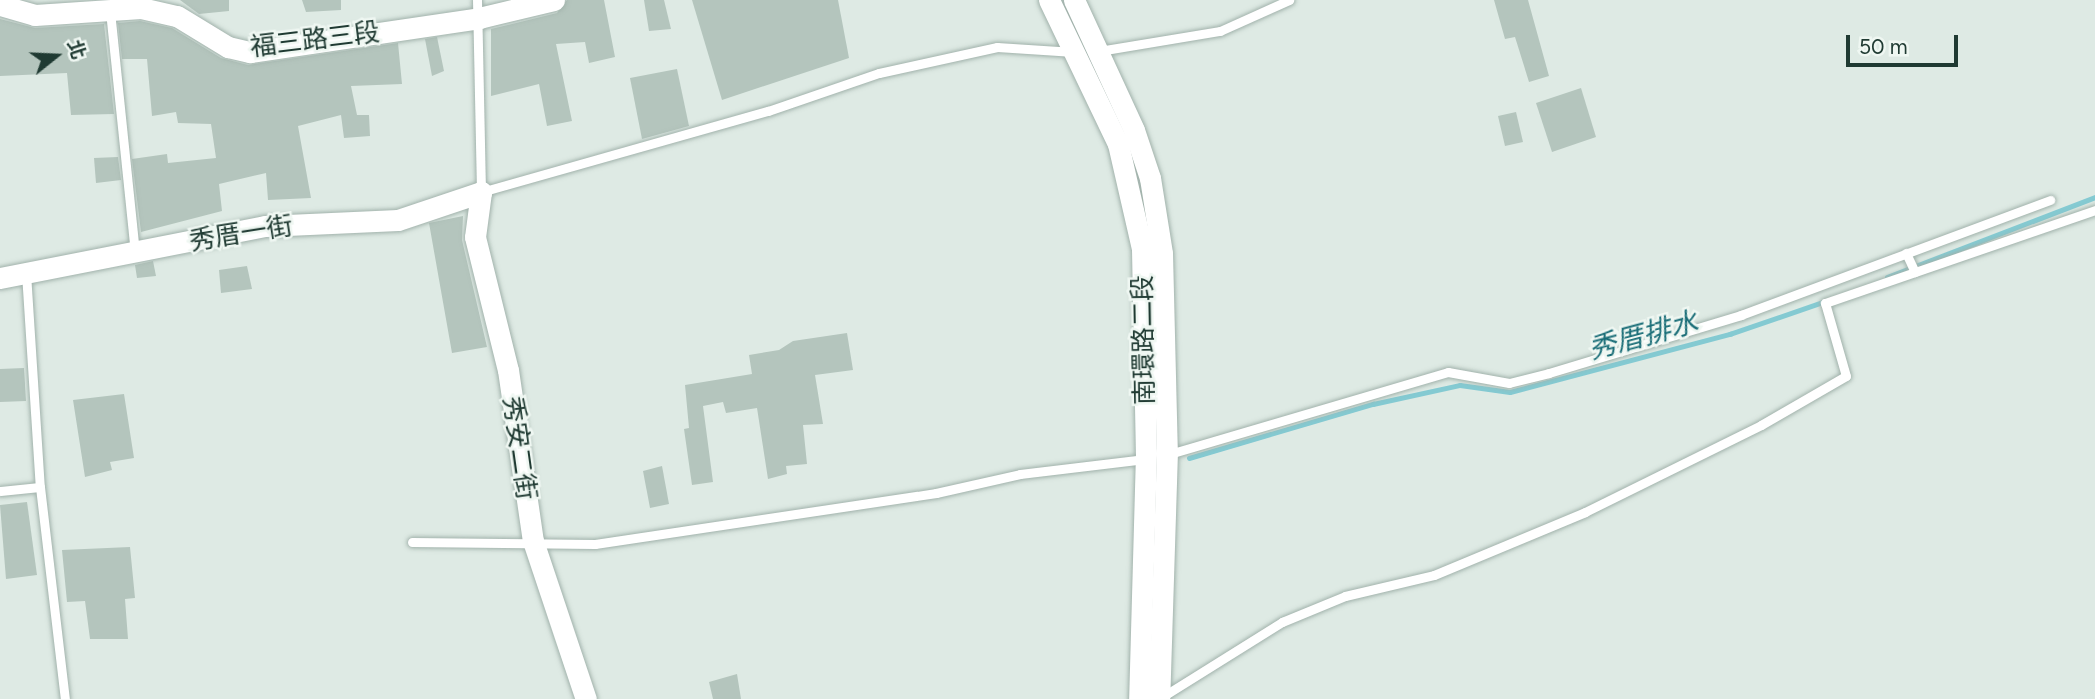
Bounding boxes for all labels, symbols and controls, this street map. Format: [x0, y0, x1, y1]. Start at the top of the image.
street label: 福三路三段 [249, 17, 381, 63]
north arrow [21, 21, 91, 91]
scale bar [1850, 21, 1962, 65]
text: 50 m [1859, 34, 1908, 59]
text: 北 [63, 37, 90, 62]
street label: 秀厝一街 [187, 210, 295, 258]
street label: 南環路二段 [1127, 275, 1161, 405]
water label: 秀厝排水 [1585, 304, 1701, 366]
street label: 秀安二街 [496, 394, 542, 502]

